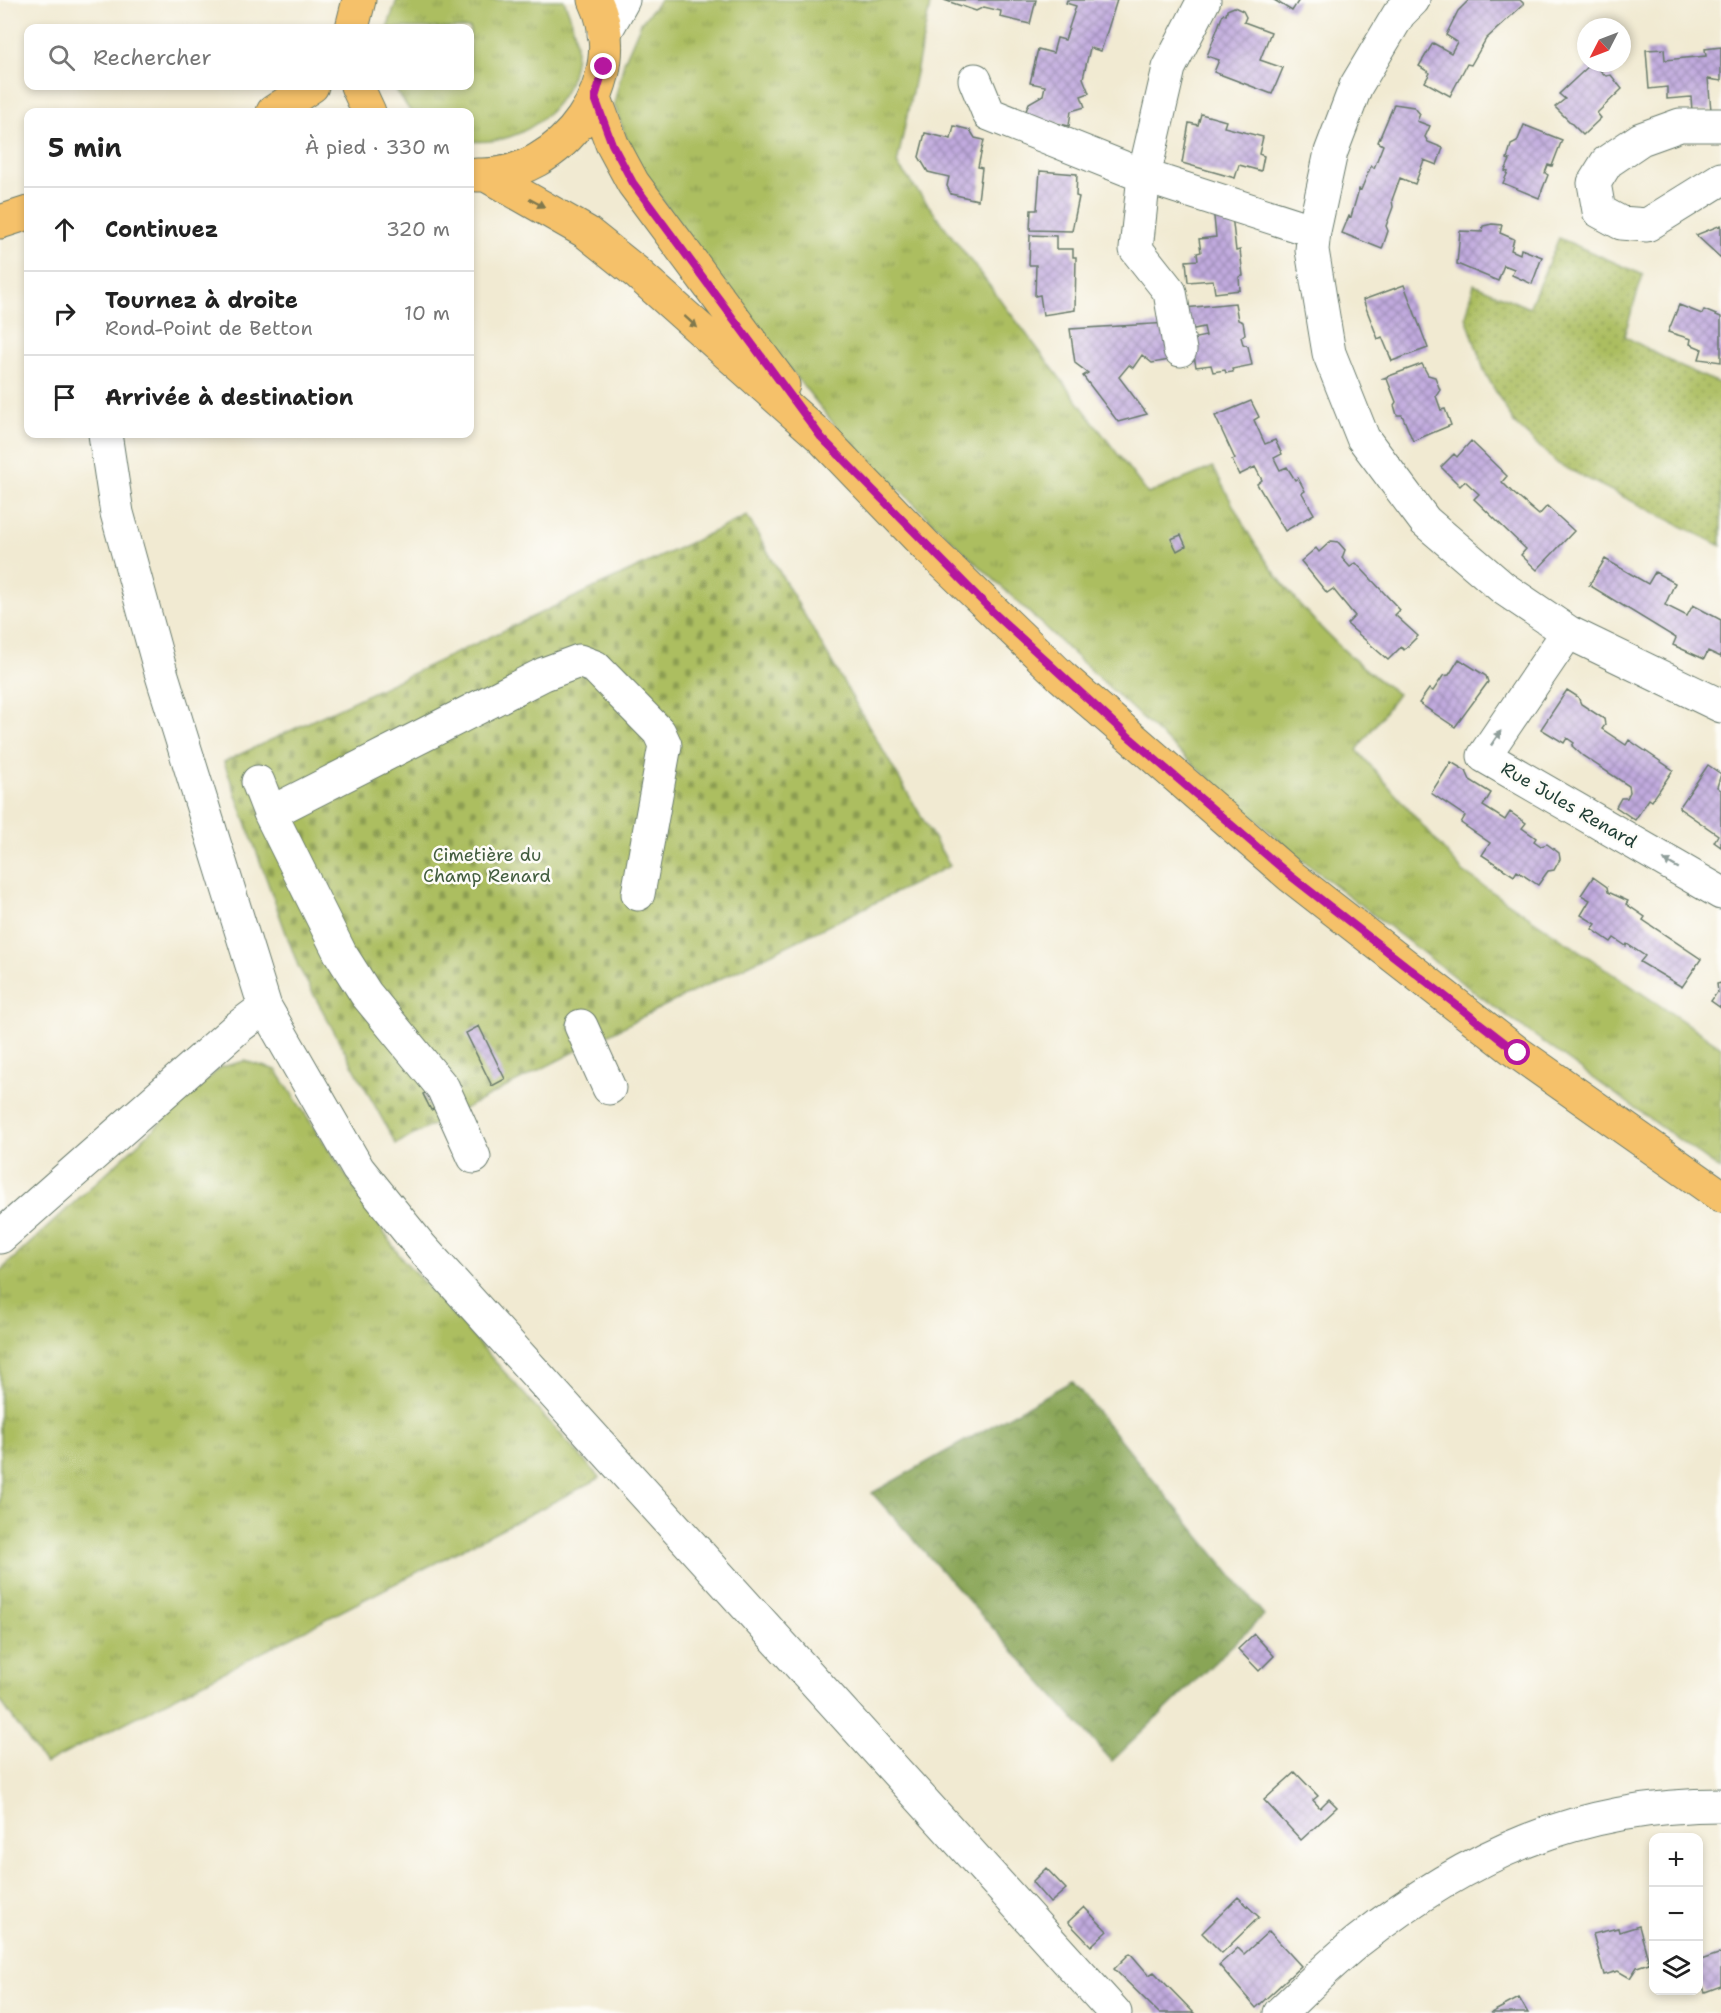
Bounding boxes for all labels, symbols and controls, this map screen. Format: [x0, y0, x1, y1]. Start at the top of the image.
north arrow [1577, 18, 1631, 72]
search box [24, 24, 474, 90]
icon: search [45, 41, 78, 74]
text: Rechercher [93, 43, 212, 72]
route end [590, 53, 616, 79]
text: 5 min [48, 130, 122, 165]
text: À pied · 330 m [305, 134, 450, 160]
one-way arrow [529, 198, 546, 208]
icon: ahead [48, 213, 81, 246]
text: Continuez [105, 215, 218, 244]
text: 320 m [386, 216, 450, 242]
text: Tournez à droite [105, 286, 298, 315]
icon: right [48, 297, 81, 330]
text: 10 m [404, 300, 450, 326]
text: Rond-Point de Betton [105, 315, 313, 341]
one-way arrow [683, 315, 698, 328]
icon: arrive [48, 381, 81, 414]
text: Arrivée à destination [105, 383, 353, 412]
one-way arrow [1491, 730, 1502, 746]
street label: Rue Jules Renard [1497, 756, 1641, 854]
park label: Cimetière du Champ Renard [423, 843, 551, 888]
one-way arrow [1662, 859, 1679, 869]
route start [1504, 1039, 1530, 1065]
map controls [1649, 1833, 1703, 1995]
button: + [1649, 1833, 1703, 1887]
button: − [1649, 1887, 1703, 1941]
button: layers [1649, 1941, 1703, 1995]

